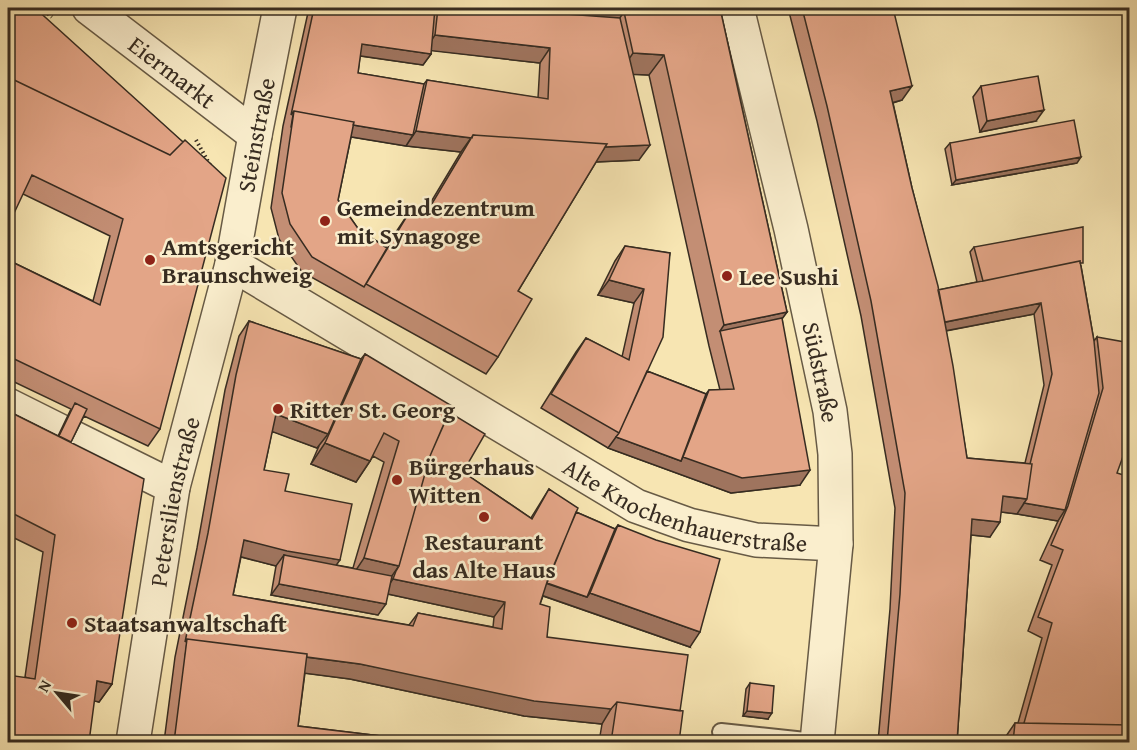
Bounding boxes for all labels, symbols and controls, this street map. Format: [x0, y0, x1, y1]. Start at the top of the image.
street label: Eiermarkt [121, 27, 224, 117]
street label: Steinstraße [228, 75, 283, 195]
place label: Gemeindezentrum mit Synagoge [337, 190, 535, 253]
marker: Gemeindezentrum mit Synagoge [318, 214, 332, 228]
place label: Amtsgericht Braunschweig [162, 229, 312, 292]
marker: Amtsgericht Braunschweig [143, 253, 157, 267]
place label: Lee Sushi [739, 259, 839, 294]
marker: Lee Sushi [720, 269, 734, 283]
street label: Südstraße [794, 319, 849, 424]
place label: Ritter St. Georg [290, 392, 455, 427]
marker: Ritter St. Georg [271, 402, 285, 416]
street label: Petersilienstraße [140, 413, 208, 589]
place label: Bürgerhaus Witten [409, 449, 535, 512]
street label: Alte Knochenhauerstraße [557, 449, 808, 560]
marker: Bürgerhaus Witten [390, 473, 404, 487]
marker: Restaurant das Alte Haus [477, 510, 491, 524]
place label: Restaurant das Alte Haus [412, 524, 556, 587]
place label: Staatsanwaltschaft [84, 606, 287, 641]
marker: Staatsanwaltschaft [65, 616, 79, 630]
north arrow [27, 663, 87, 723]
text: N [31, 675, 57, 696]

